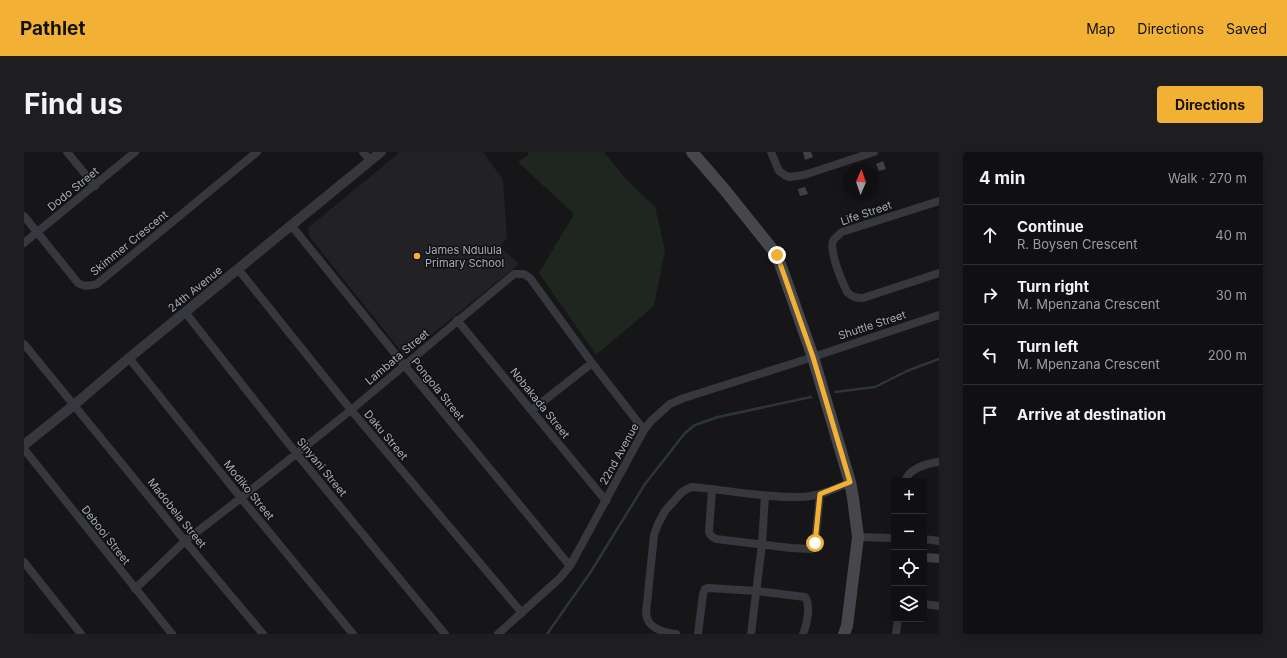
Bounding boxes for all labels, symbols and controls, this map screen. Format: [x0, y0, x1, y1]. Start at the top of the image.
text: Pathlet [20, 17, 85, 40]
text: Map [1086, 20, 1115, 37]
text: Directions [1137, 20, 1204, 37]
text: Saved [1226, 20, 1267, 37]
button: Directions [1157, 86, 1263, 123]
text: Find us [24, 87, 123, 121]
street label: Dodo Street [45, 164, 102, 214]
north arrow [843, 164, 879, 200]
text: 4 min [979, 168, 1025, 188]
text: Walk · 270 m [1168, 170, 1247, 186]
street label: Life Street [839, 198, 894, 228]
street label: Skimmer Crescent [87, 207, 171, 279]
text: Continue [1017, 217, 1084, 236]
icon: ahead [979, 224, 1001, 246]
text: 40 m [1215, 227, 1247, 243]
text: R. Boysen Crescent [1017, 236, 1137, 252]
place label: James Ndulula Primary School [425, 243, 504, 270]
route end [768, 246, 786, 264]
marker: James Ndulula Primary School [412, 251, 422, 261]
street label: 24th Avenue [165, 263, 225, 315]
text: Turn right [1017, 277, 1089, 296]
icon: right [979, 284, 1001, 306]
text: 30 m [1216, 287, 1247, 303]
text: M. Mpenzana Crescent [1017, 296, 1160, 312]
street label: Shuttle Street [836, 307, 908, 343]
street label: Lambata Street [362, 326, 432, 388]
text: Turn left [1017, 337, 1078, 356]
icon: left [979, 344, 1001, 366]
text: 200 m [1208, 347, 1247, 363]
street label: Pongola Street [409, 355, 468, 423]
text: M. Mpenzana Crescent [1017, 356, 1160, 372]
street label: Nobakada Street [507, 365, 573, 442]
icon: arrive [979, 404, 1001, 426]
text: Arrive at destination [1017, 405, 1166, 424]
street label: Daku Street [361, 407, 411, 463]
street label: 22nd Avenue [596, 421, 642, 487]
street label: Sinyani Street [294, 435, 350, 500]
street label: Modiko Street [221, 457, 277, 523]
street label: Madobela Street [145, 475, 210, 551]
map controls [891, 478, 927, 622]
button: + [891, 478, 927, 514]
street label: Debooi Street [79, 503, 134, 568]
button: − [891, 514, 927, 550]
route start [806, 534, 824, 552]
button: locate [891, 550, 927, 586]
button: layers [891, 586, 927, 622]

